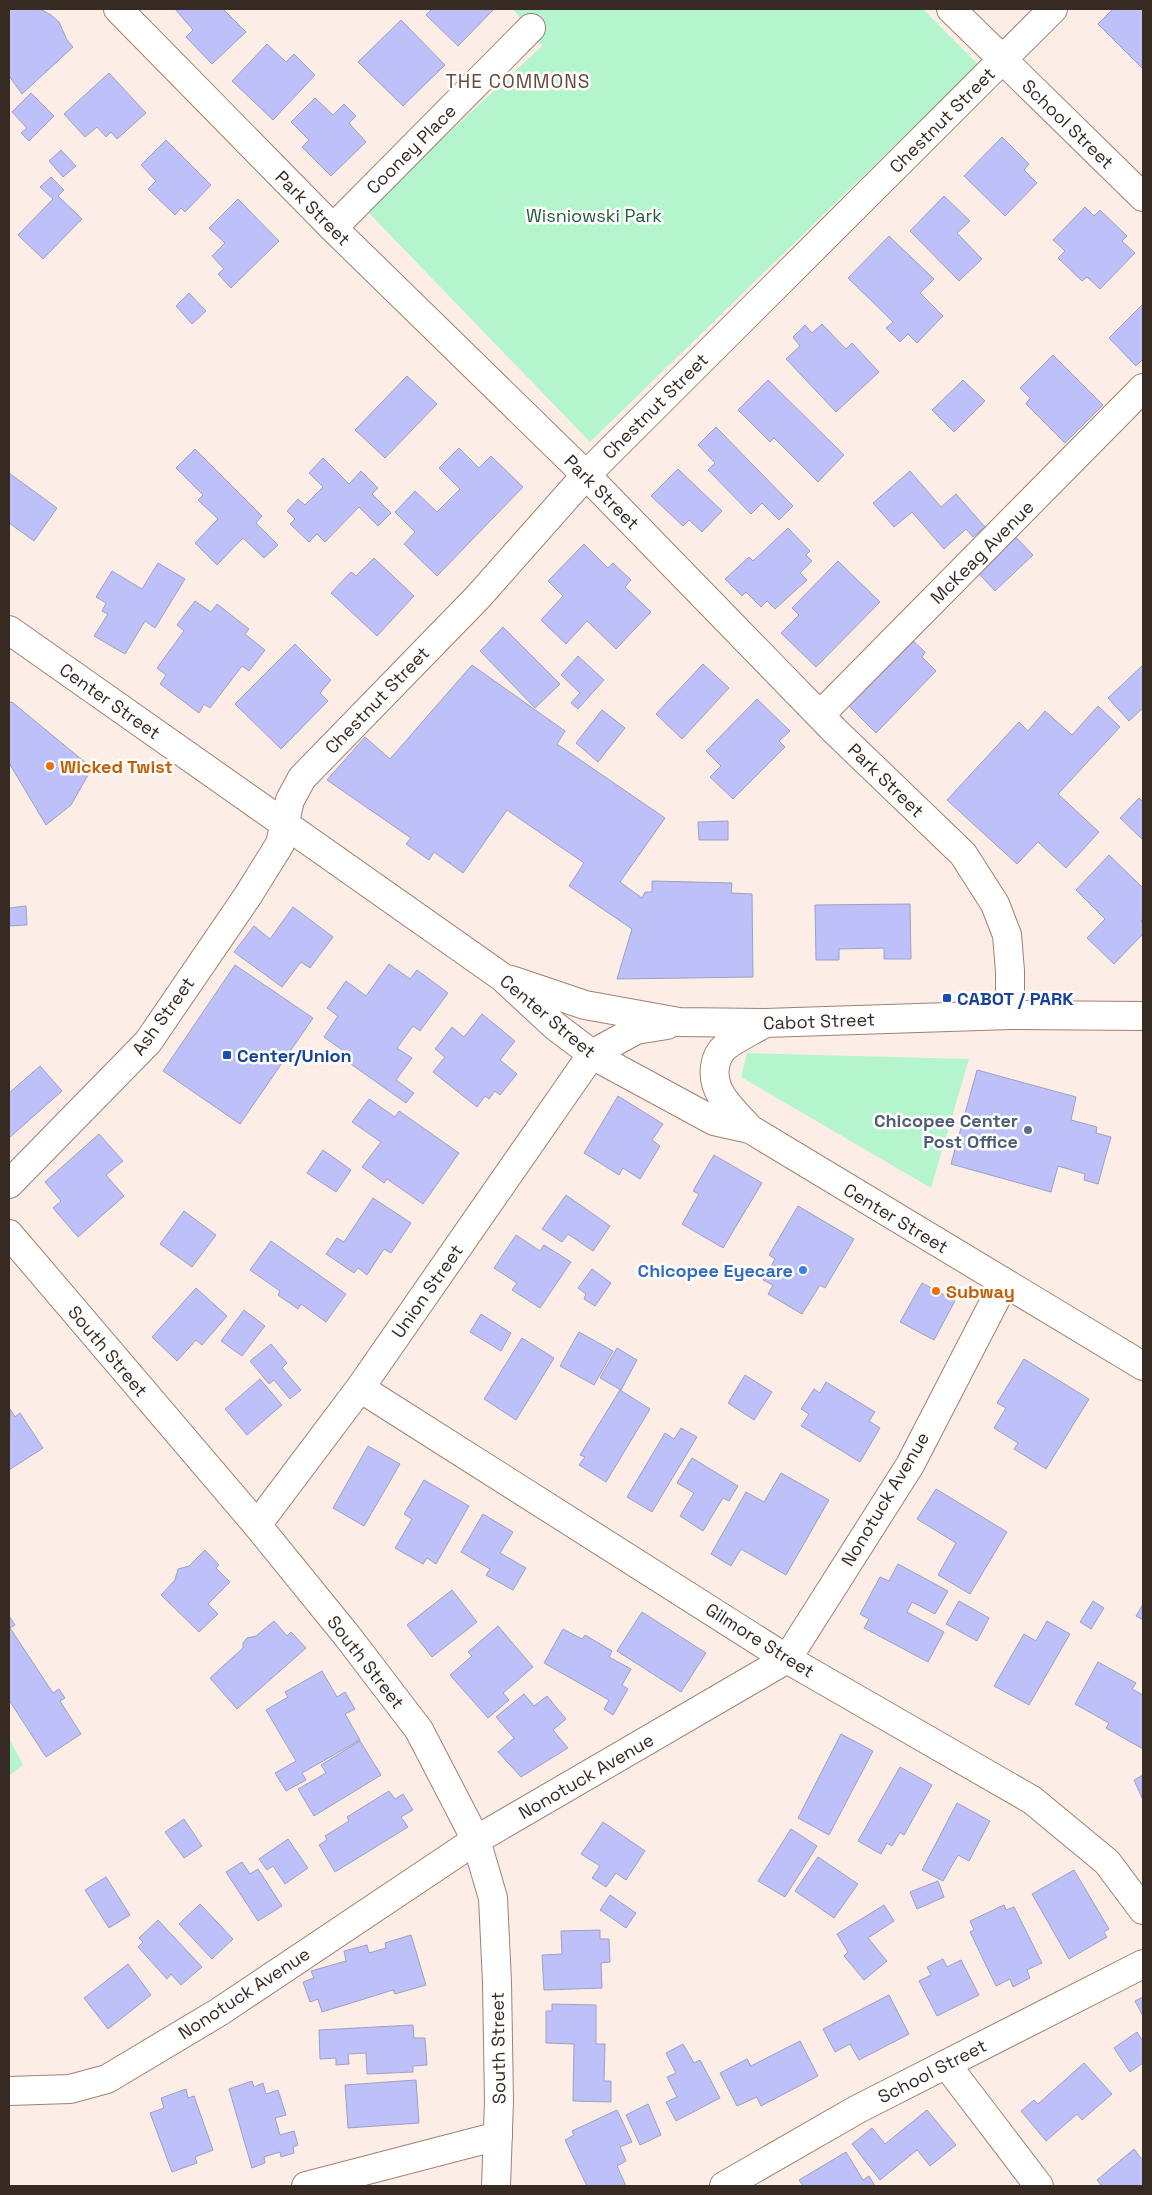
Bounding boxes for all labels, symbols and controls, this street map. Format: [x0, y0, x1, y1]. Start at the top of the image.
street label: Chestnut Street [884, 62, 1000, 178]
district label: THE COMMONS [446, 69, 590, 94]
street label: School Street [1017, 74, 1119, 174]
street label: Cooney Place [361, 99, 461, 199]
street label: Park Street [271, 166, 355, 250]
park label: Wisniowski Park [526, 204, 662, 227]
street label: Chestnut Street [597, 348, 713, 464]
street label: Park Street [560, 450, 644, 534]
street label: McKeag Avenue [925, 495, 1039, 609]
street label: Chestnut Street [320, 641, 434, 759]
street label: Center Street [55, 658, 165, 744]
street label: Park Street [843, 738, 929, 822]
place label: Wicked Twist [60, 755, 173, 778]
marker: Wicked Twist [44, 760, 56, 772]
street label: Center Street [495, 969, 601, 1063]
street label: Ash Street [127, 972, 199, 1060]
place label: CABOT / PARK [957, 987, 1074, 1010]
marker: CABOT / PARK [941, 992, 953, 1004]
street label: Cabot Street [763, 1008, 875, 1034]
place label: Center/Union [237, 1044, 352, 1067]
marker: Center/Union [221, 1049, 233, 1061]
place label: Chicopee Center Post Office [874, 1109, 1018, 1153]
marker: Chicopee Center Post Office [1022, 1124, 1034, 1136]
street label: Center Street [839, 1178, 953, 1258]
street label: Union Street [386, 1240, 468, 1342]
place label: Chicopee Eyecare [638, 1259, 793, 1282]
marker: Chicopee Eyecare [797, 1264, 809, 1276]
place label: Subway [946, 1280, 1015, 1303]
marker: Subway [930, 1285, 942, 1297]
street label: South Street [63, 1301, 153, 1401]
street label: Nonotuck Avenue [836, 1428, 934, 1570]
street label: Gilmore Street [701, 1597, 819, 1683]
street label: South Street [322, 1611, 410, 1713]
street label: Nonotuck Avenue [514, 1728, 658, 1824]
street label: Nonotuck Avenue [174, 1942, 314, 2044]
street label: South Street [486, 1992, 510, 2104]
street label: School Street [874, 2034, 990, 2108]

